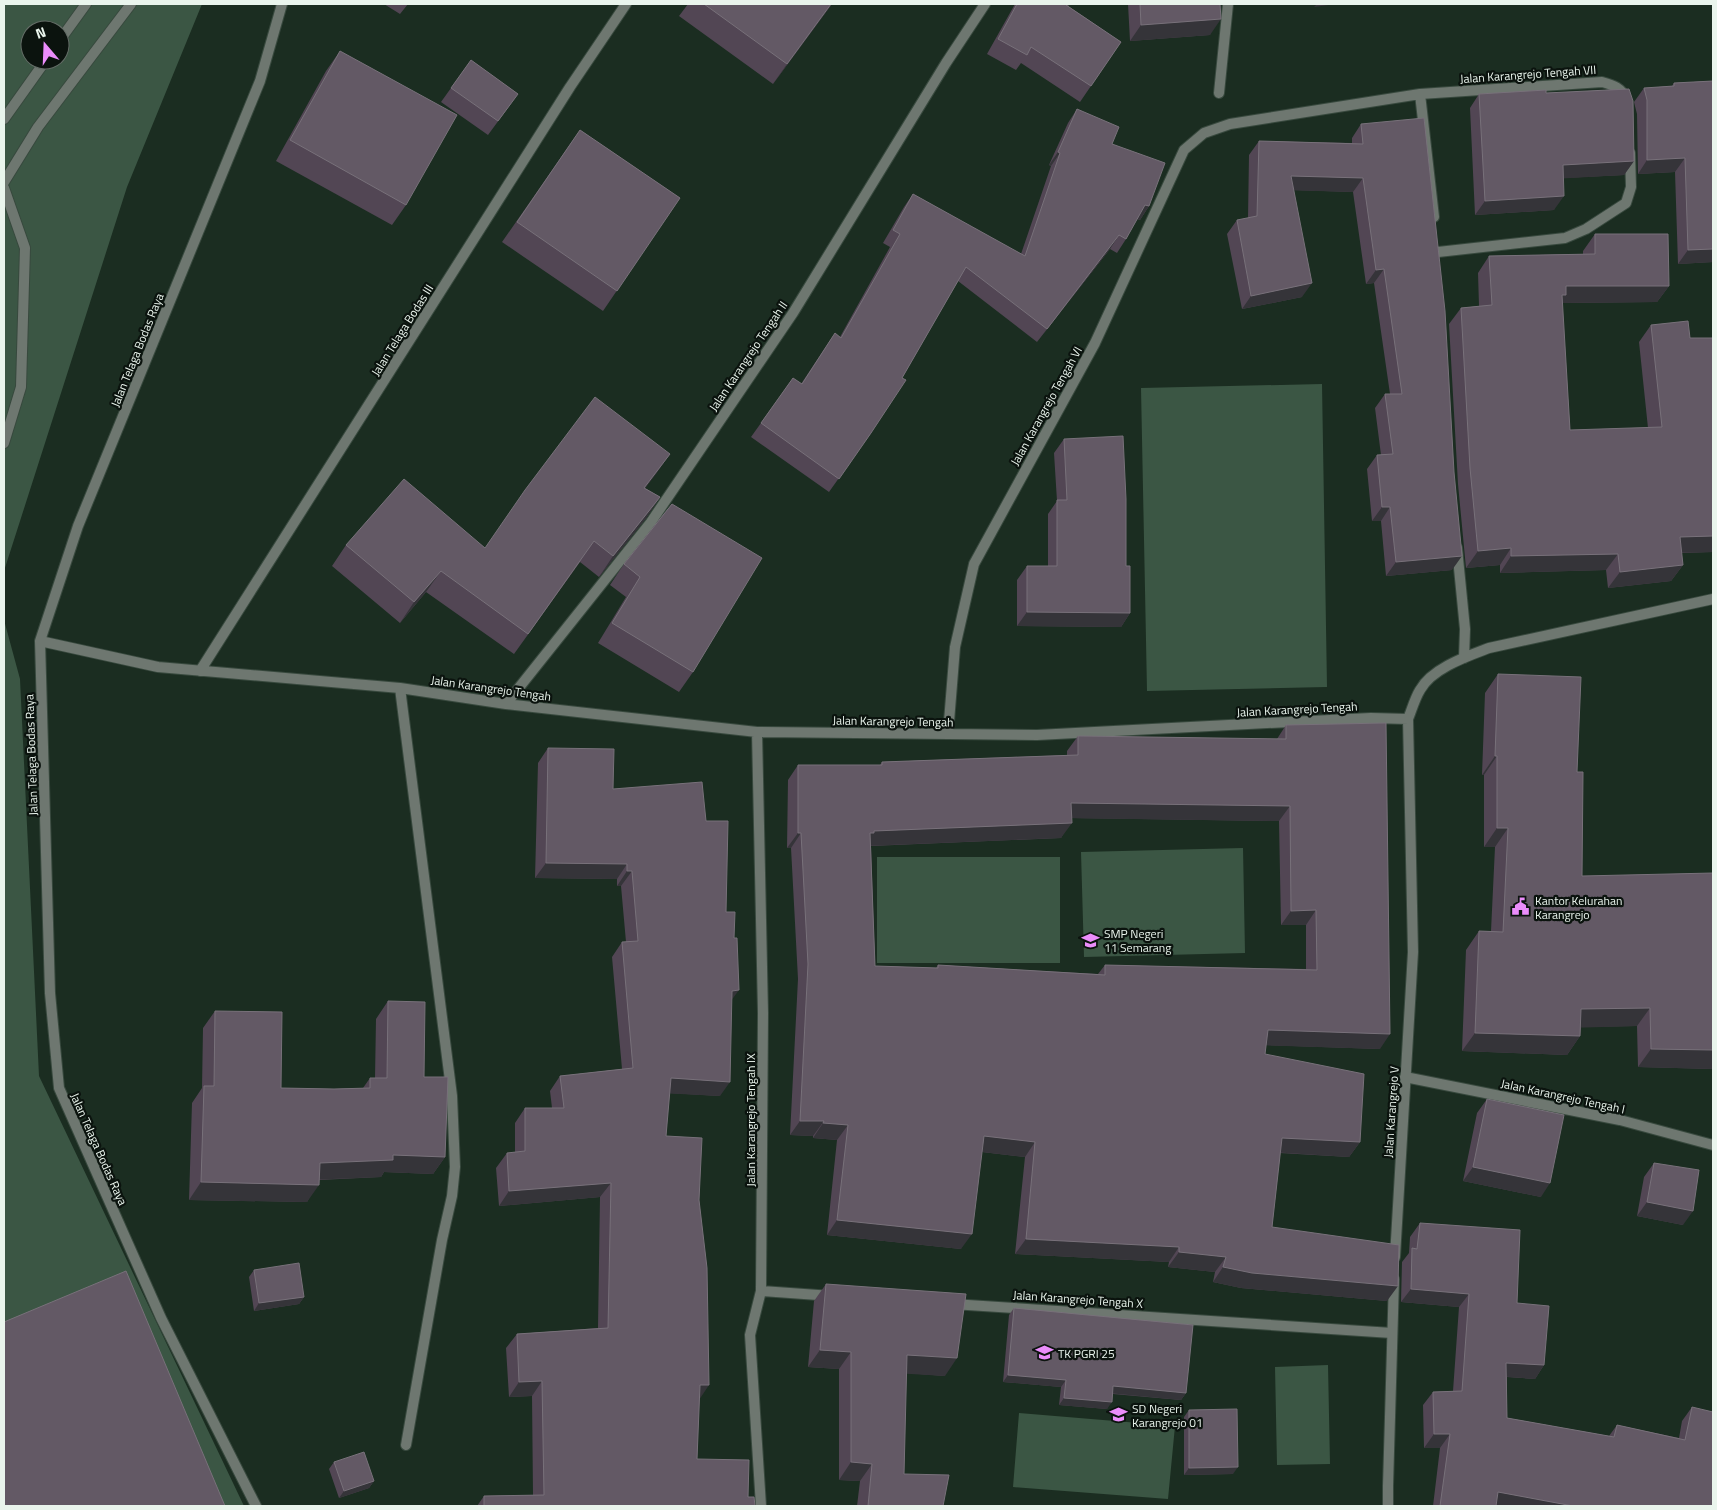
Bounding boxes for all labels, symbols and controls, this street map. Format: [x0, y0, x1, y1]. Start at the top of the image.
north arrow [20, 20, 70, 70]
text: N [33, 21, 49, 44]
street label: Jalan Karangrejo Tengah VII [1459, 60, 1597, 88]
street label: Jalan Telaga Bodas III [366, 280, 438, 380]
street label: Jalan Telaga Bodas Raya [105, 290, 169, 410]
street label: Jalan Karangrejo Tengah II [704, 297, 792, 415]
street label: Jalan Karangrejo Tengah VI [1005, 343, 1087, 469]
street label: Jalan Karangrejo Tengah [430, 670, 552, 706]
street label: Jalan Telaga Bodas Raya [19, 694, 43, 816]
street label: Jalan Karangrejo Tengah [1236, 696, 1358, 722]
street label: Jalan Karangrejo Tengah [832, 710, 954, 732]
place label: Kantor Kelurahan Karangrejo [1535, 891, 1623, 924]
public building icon: Kantor Kelurahan Karangrejo [1511, 897, 1531, 917]
place label: SMP Negeri 11 Semarang [1104, 924, 1171, 957]
school or university icon: SMP Negeri 11 Semarang [1080, 930, 1100, 950]
street label: Jalan Karangrejo Tengah IX [741, 1053, 760, 1187]
street label: Jalan Karangrejo V [1378, 1066, 1404, 1158]
street label: Jalan Karangrejo Tengah I [1499, 1074, 1627, 1118]
street label: Jalan Telaga Bodas Raya [66, 1090, 132, 1208]
street label: Jalan Karangrejo Tengah X [1012, 1285, 1144, 1313]
school or university icon: TK PGRI 25 [1034, 1343, 1054, 1363]
place label: TK PGRI 25 [1058, 1344, 1115, 1363]
place label: SD Negeri Karangrejo 01 [1132, 1399, 1203, 1432]
school or university icon: SD Negeri Karangrejo 01 [1108, 1405, 1128, 1425]

